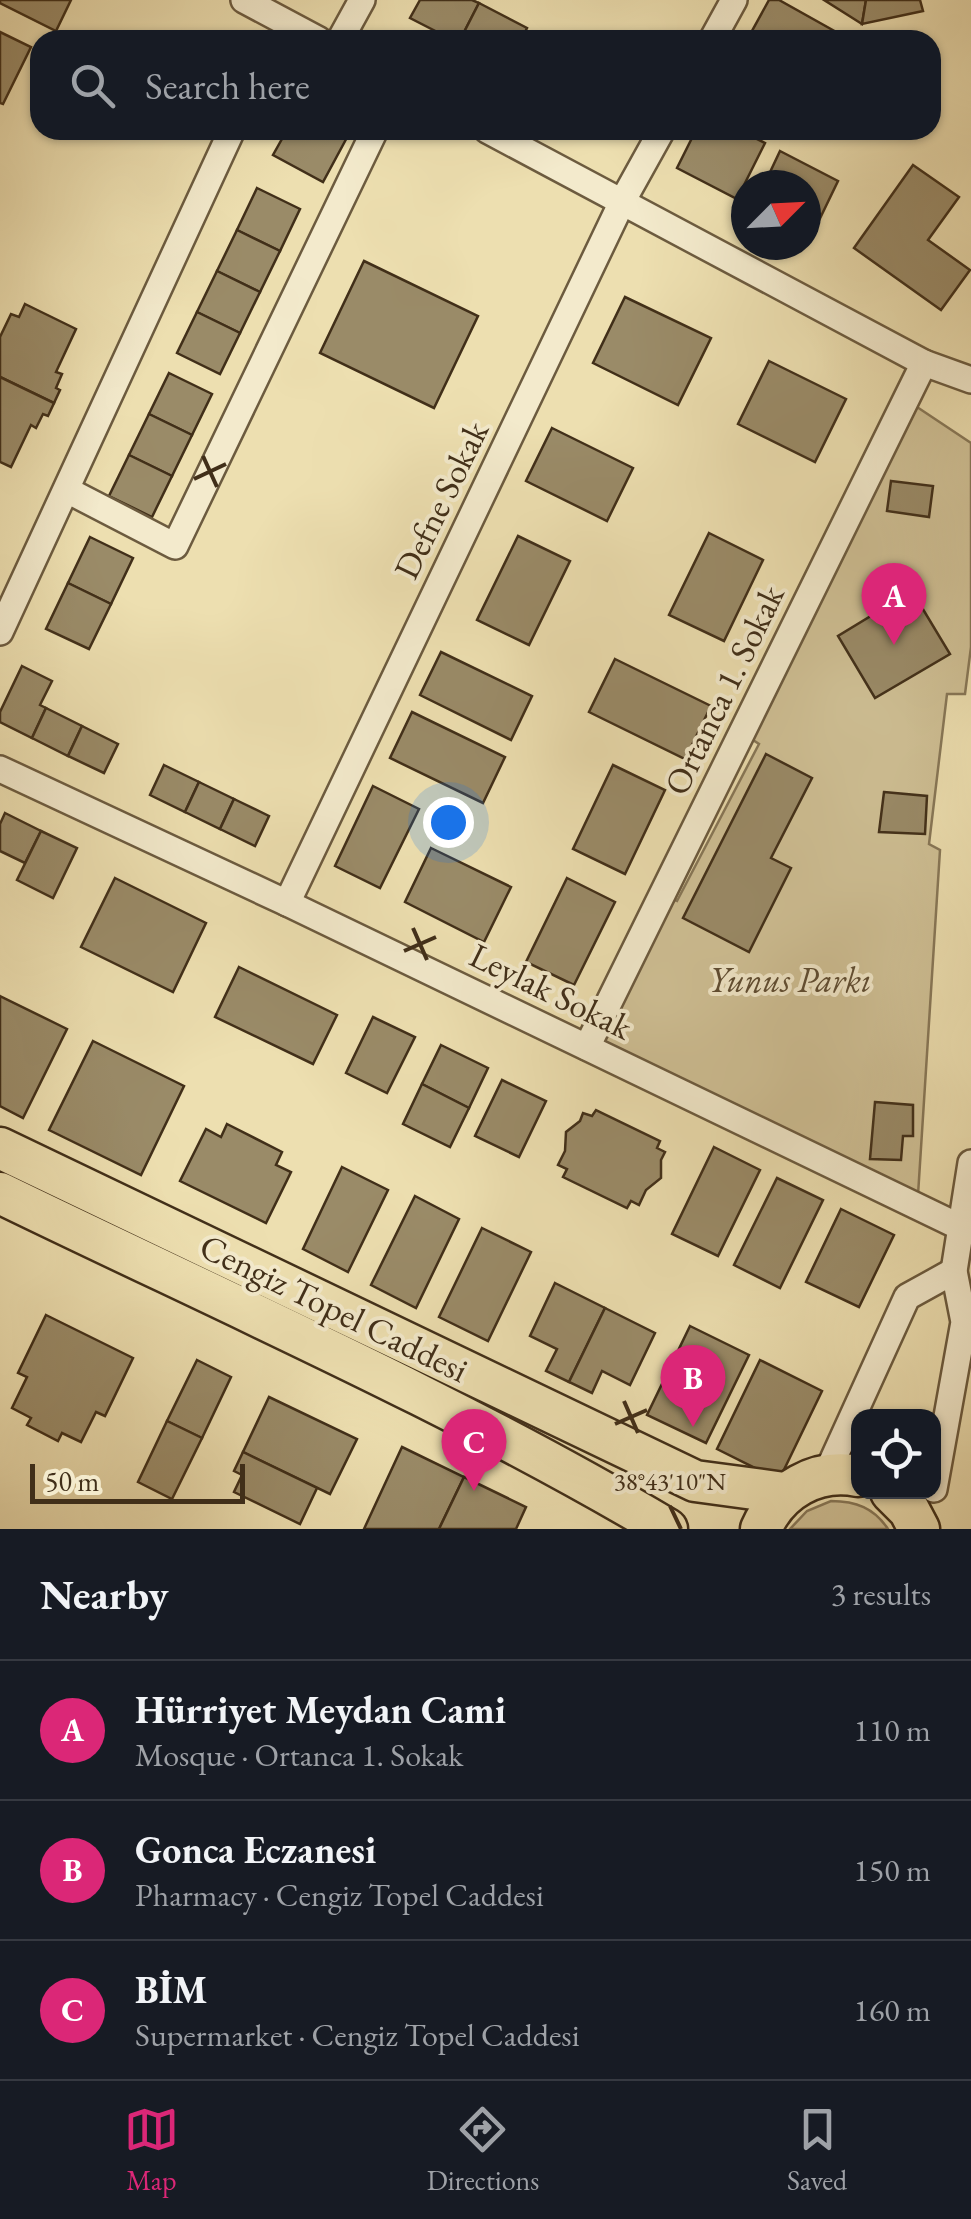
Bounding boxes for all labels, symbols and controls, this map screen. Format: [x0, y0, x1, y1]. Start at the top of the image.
search box [30, 30, 941, 140]
icon: search [65, 58, 120, 113]
text: Search here [145, 61, 310, 110]
north arrow [731, 170, 821, 260]
street label: Defne Sokak [383, 413, 498, 586]
pin: A [862, 562, 926, 645]
street label: Ortanca 1. Sokak [653, 577, 794, 802]
your location [423, 797, 474, 848]
street label: Leylak Sokak [463, 932, 640, 1049]
park label: Yunus Parkı [709, 957, 871, 1002]
street label: Cengiz Topel Caddesi [193, 1223, 476, 1392]
pin: B [660, 1344, 726, 1427]
pin: C [442, 1408, 506, 1491]
map controls [851, 1409, 941, 1499]
button: locate [851, 1409, 941, 1499]
scale bar [30, 1459, 245, 1504]
text: 50 m [45, 1463, 99, 1499]
text: 38°43'10"N [614, 1465, 726, 1497]
text: Nearby [40, 1567, 169, 1622]
text: 3 results [831, 1573, 931, 1615]
text: Hürriyet Meydan Cami [135, 1685, 506, 1734]
text: A [61, 1709, 84, 1751]
text: 110 m [854, 1709, 931, 1751]
text: Mosque · Ortanca 1. Sokak [135, 1734, 463, 1776]
text: Gonca Eczanesi [135, 1825, 376, 1874]
text: B [62, 1849, 83, 1891]
text: 150 m [854, 1849, 931, 1891]
text: Pharmacy · Cengiz Topel Caddesi [135, 1874, 544, 1916]
text: BİM [135, 1965, 207, 2014]
text: C [61, 1989, 84, 2031]
text: 160 m [854, 1989, 931, 2031]
text: Supermarket · Cengiz Topel Caddesi [135, 2014, 580, 2056]
tab: Map [124, 2102, 179, 2198]
tab: Directions [427, 2102, 539, 2198]
tab: Saved [787, 2102, 847, 2198]

